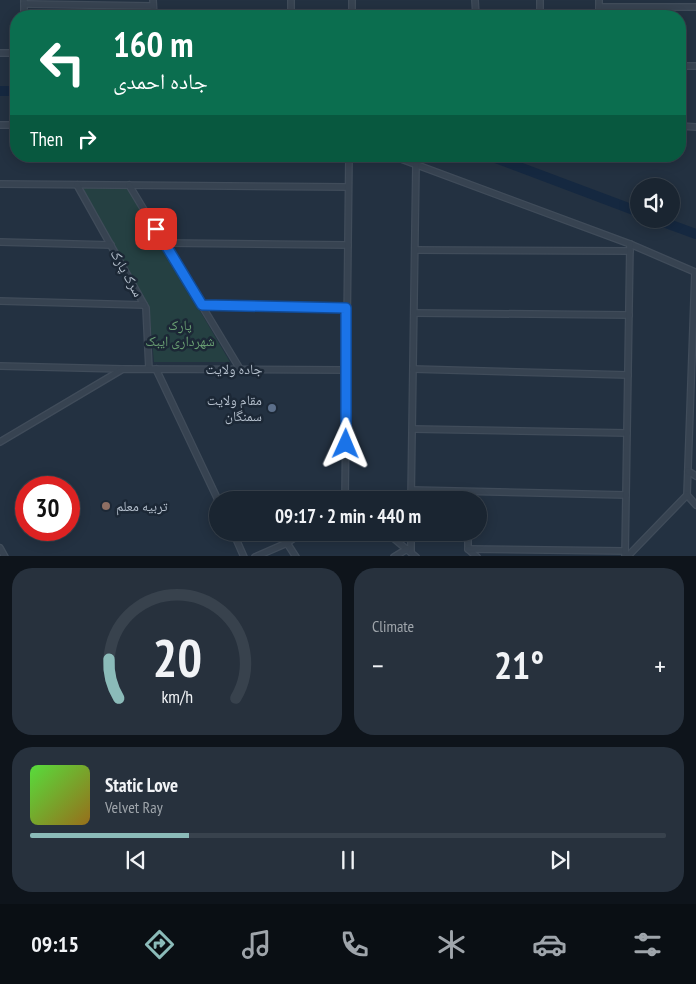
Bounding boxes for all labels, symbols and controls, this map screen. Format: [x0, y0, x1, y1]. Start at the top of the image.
text: 160 m [113, 21, 194, 67]
icon: left [30, 30, 95, 95]
text: جاده احمدی [113, 67, 208, 95]
icon: right [73, 125, 101, 153]
text: Then [30, 127, 63, 151]
map controls [630, 178, 680, 228]
button: sound [630, 178, 680, 228]
pin [135, 208, 177, 250]
icon: arrive [142, 215, 170, 243]
street label: سرک پارک [106, 246, 147, 300]
park label: پارک شهرداری ایبک [145, 316, 215, 350]
street label: جاده ولایت [206, 360, 263, 378]
place label: مقام ولایت سمنگان [207, 391, 262, 425]
marker: مقام ولایت سمنگان [266, 402, 278, 414]
position arrow [319, 417, 371, 469]
speed limit sign: 30 [15, 476, 80, 541]
place label: تربیه معلم [116, 497, 168, 516]
marker: تربیه معلم [100, 500, 112, 512]
text: 09:17 · 2 min · 440 m [275, 504, 421, 528]
text: Climate [372, 616, 414, 636]
text: 20 [152, 624, 202, 691]
text: 21° [494, 640, 544, 689]
text: − [372, 647, 384, 684]
text: + [654, 647, 666, 684]
text: km/h [161, 685, 193, 708]
text: Static Love [105, 773, 178, 797]
text: Velvet Ray [105, 797, 163, 817]
icon: previous [122, 846, 150, 874]
icon: pause [334, 846, 362, 874]
icon: next [546, 846, 574, 874]
icon: directions [142, 927, 177, 962]
icon: music [239, 927, 274, 962]
icon: phone [337, 927, 372, 962]
icon: climate [434, 927, 469, 962]
icon: car [532, 927, 567, 962]
icon: filters [630, 927, 665, 962]
text: 09:15 [31, 930, 79, 958]

